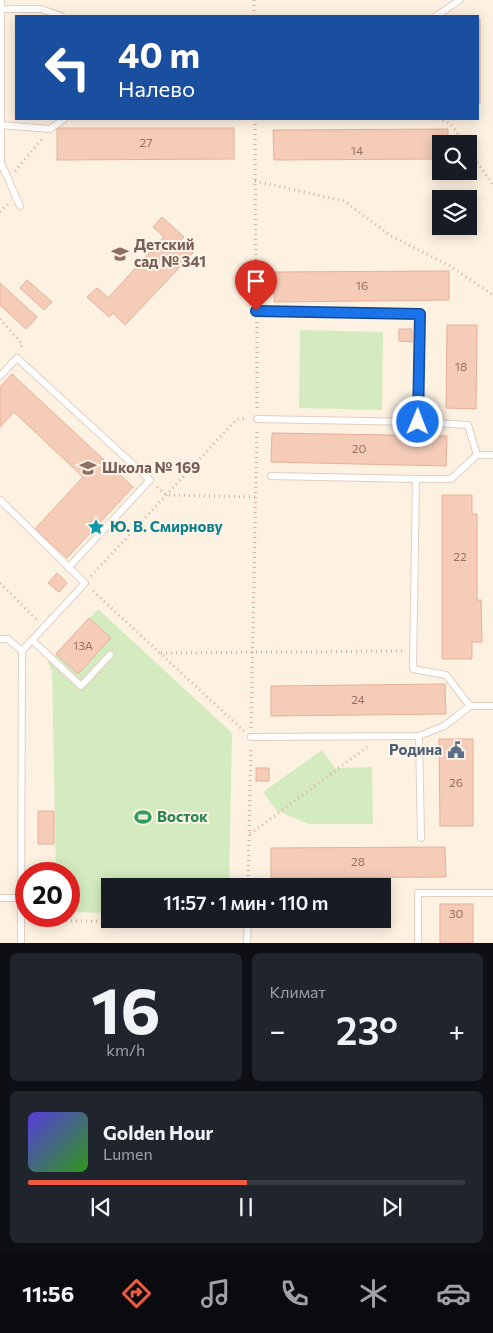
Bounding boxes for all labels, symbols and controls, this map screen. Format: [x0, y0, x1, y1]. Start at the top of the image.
text: 40 m [118, 32, 200, 75]
icon: left [35, 35, 100, 100]
text: Налево [118, 75, 195, 102]
house number: 27 [140, 135, 152, 149]
map controls [432, 135, 477, 235]
button: search [432, 135, 477, 180]
house number: 14 [351, 143, 363, 157]
button: layers [432, 190, 477, 235]
place label: Детский сад № 341 [134, 235, 206, 270]
school or university icon: Детский сад № 341 [110, 244, 130, 264]
pin [235, 260, 277, 311]
icon: arrive [242, 267, 270, 295]
house number: 16 [356, 278, 368, 292]
house number: 18 [455, 359, 467, 373]
position arrow [391, 395, 443, 447]
house number: 20 [352, 441, 366, 455]
school or university icon: Школа № 169 [78, 458, 98, 478]
place label: Школа № 169 [102, 458, 200, 476]
place icon: Ю. В. Смирнову [86, 517, 106, 537]
place label: Ю. В. Смирнову [110, 517, 224, 535]
house number: 22 [453, 549, 467, 563]
house number: 13А [73, 638, 93, 652]
house number: 24 [351, 692, 365, 706]
place label: Родина [389, 740, 442, 758]
public building icon: Родина [446, 740, 466, 760]
house number: 26 [449, 775, 463, 789]
sports icon: Восток [133, 807, 153, 827]
place label: Восток [157, 807, 208, 825]
house number: 28 [351, 854, 365, 868]
speed limit sign: 20 [15, 862, 80, 927]
text: 11:57 · 1 мин · 110 m [164, 891, 328, 914]
house number: 30 [449, 906, 464, 920]
text: 16 [91, 968, 161, 1047]
text: Климат [270, 982, 326, 1001]
text: 23° [336, 1006, 398, 1053]
text: − [270, 1013, 285, 1047]
text: + [449, 1013, 465, 1047]
text: km/h [106, 1040, 145, 1059]
text: Golden Hour [103, 1121, 213, 1144]
text: Lumen [103, 1144, 153, 1163]
icon: previous [87, 1193, 115, 1221]
icon: pause [232, 1193, 260, 1221]
icon: next [378, 1193, 406, 1221]
icon: directions [119, 1276, 154, 1311]
icon: music [198, 1276, 233, 1311]
icon: phone [277, 1276, 312, 1311]
icon: climate [356, 1276, 391, 1311]
icon: car [436, 1276, 471, 1311]
text: 11:56 [22, 1280, 74, 1307]

